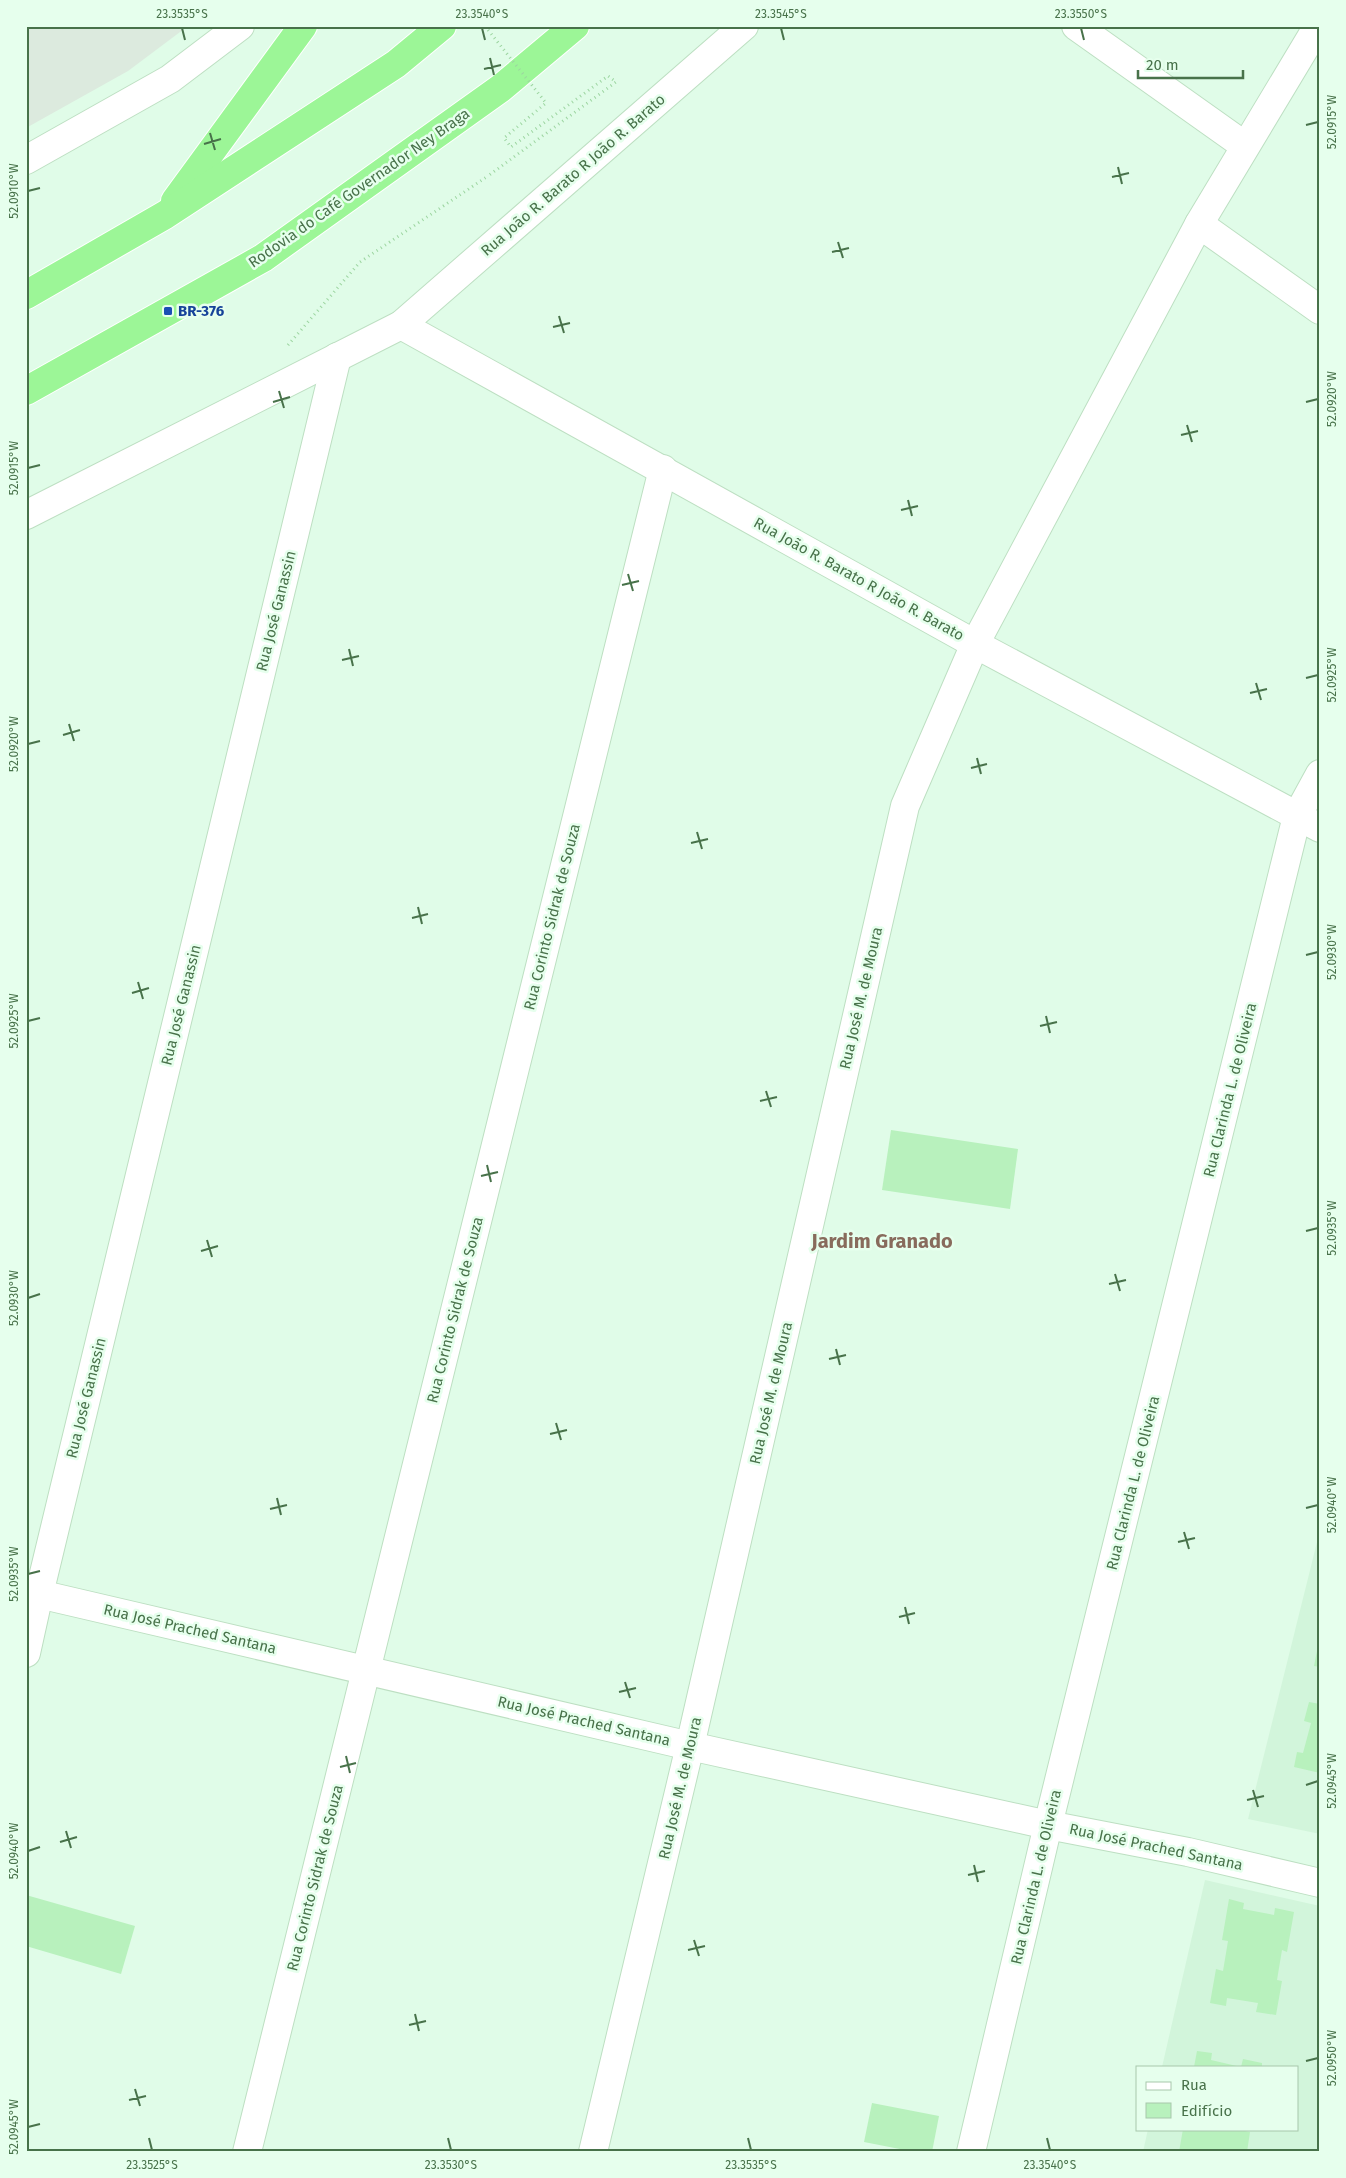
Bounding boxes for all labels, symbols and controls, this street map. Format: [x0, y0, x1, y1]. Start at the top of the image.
text: 23.3535°S [156, 7, 208, 21]
text: 23.3540°S [456, 7, 509, 21]
text: 23.3545°S [755, 7, 807, 21]
text: 23.3550°S [1055, 7, 1108, 21]
scale bar [1138, 48, 1244, 80]
text: 20 m [1146, 56, 1179, 74]
street label: Rua João R. Barato R João R. Barato [477, 90, 669, 260]
text: 52.0915°W [1325, 95, 1339, 149]
street label: Rodovia do Café Governador Ney Braga [245, 104, 473, 272]
text: 52.0910°W [7, 163, 21, 219]
place label: BR-376 [178, 302, 225, 320]
marker: BR-376 [162, 305, 174, 317]
text: 52.0920°W [1325, 371, 1339, 427]
text: 52.0915°W [7, 441, 21, 495]
street label: Rua João R. Barato R João R. Barato [751, 513, 967, 645]
street label: Rua José Ganassin [252, 549, 300, 673]
text: 52.0925°W [1325, 647, 1339, 703]
text: 52.0920°W [7, 716, 21, 772]
street label: Rua Corinto Sidrak de Souza [520, 822, 584, 1012]
text: 52.0930°W [1325, 924, 1339, 980]
street label: Rua José M. de Moura [836, 925, 886, 1071]
street label: Rua José Ganassin [157, 943, 205, 1067]
text: 52.0925°W [7, 993, 21, 1049]
street label: Rua Clarinda L. de Oliveira [1200, 1001, 1260, 1179]
text: 52.0935°W [1325, 1200, 1339, 1256]
street label: Rua Corinto Sidrak de Souza [423, 1215, 487, 1405]
district label: Jardim Granado [810, 1229, 953, 1253]
text: 52.0930°W [7, 1270, 21, 1326]
street label: Rua José M. de Moura [746, 1320, 796, 1466]
street label: Rua José Ganassin [62, 1336, 110, 1460]
street label: Rua Clarinda L. de Oliveira [1103, 1394, 1163, 1572]
text: 52.0940°W [1325, 1477, 1339, 1533]
text: 52.0935°W [7, 1546, 21, 1602]
street label: Rua José Prached Santana [102, 1600, 278, 1658]
street label: Rua José Prached Santana [496, 1692, 672, 1750]
street label: Rua José M. de Moura [655, 1715, 705, 1861]
text: 52.0945°W [1325, 1753, 1339, 1809]
street label: Rua Corinto Sidrak de Souza [283, 1783, 347, 1973]
street label: Rua Clarinda L. de Oliveira [1007, 1788, 1065, 1966]
street label: Rua José Prached Santana [1068, 1820, 1244, 1874]
text: 52.0940°W [7, 1823, 21, 1879]
text: 52.0950°W [1325, 2030, 1339, 2086]
legend [1136, 2066, 1298, 2130]
text: Rua [1181, 2076, 1207, 2094]
text: 52.0945°W [7, 2099, 21, 2155]
text: Edifício [1181, 2102, 1232, 2120]
text: 23.3525°S [126, 2158, 178, 2172]
text: 23.3530°S [425, 2158, 478, 2172]
text: 23.3535°S [725, 2158, 777, 2172]
text: 23.3540°S [1024, 2158, 1077, 2172]

